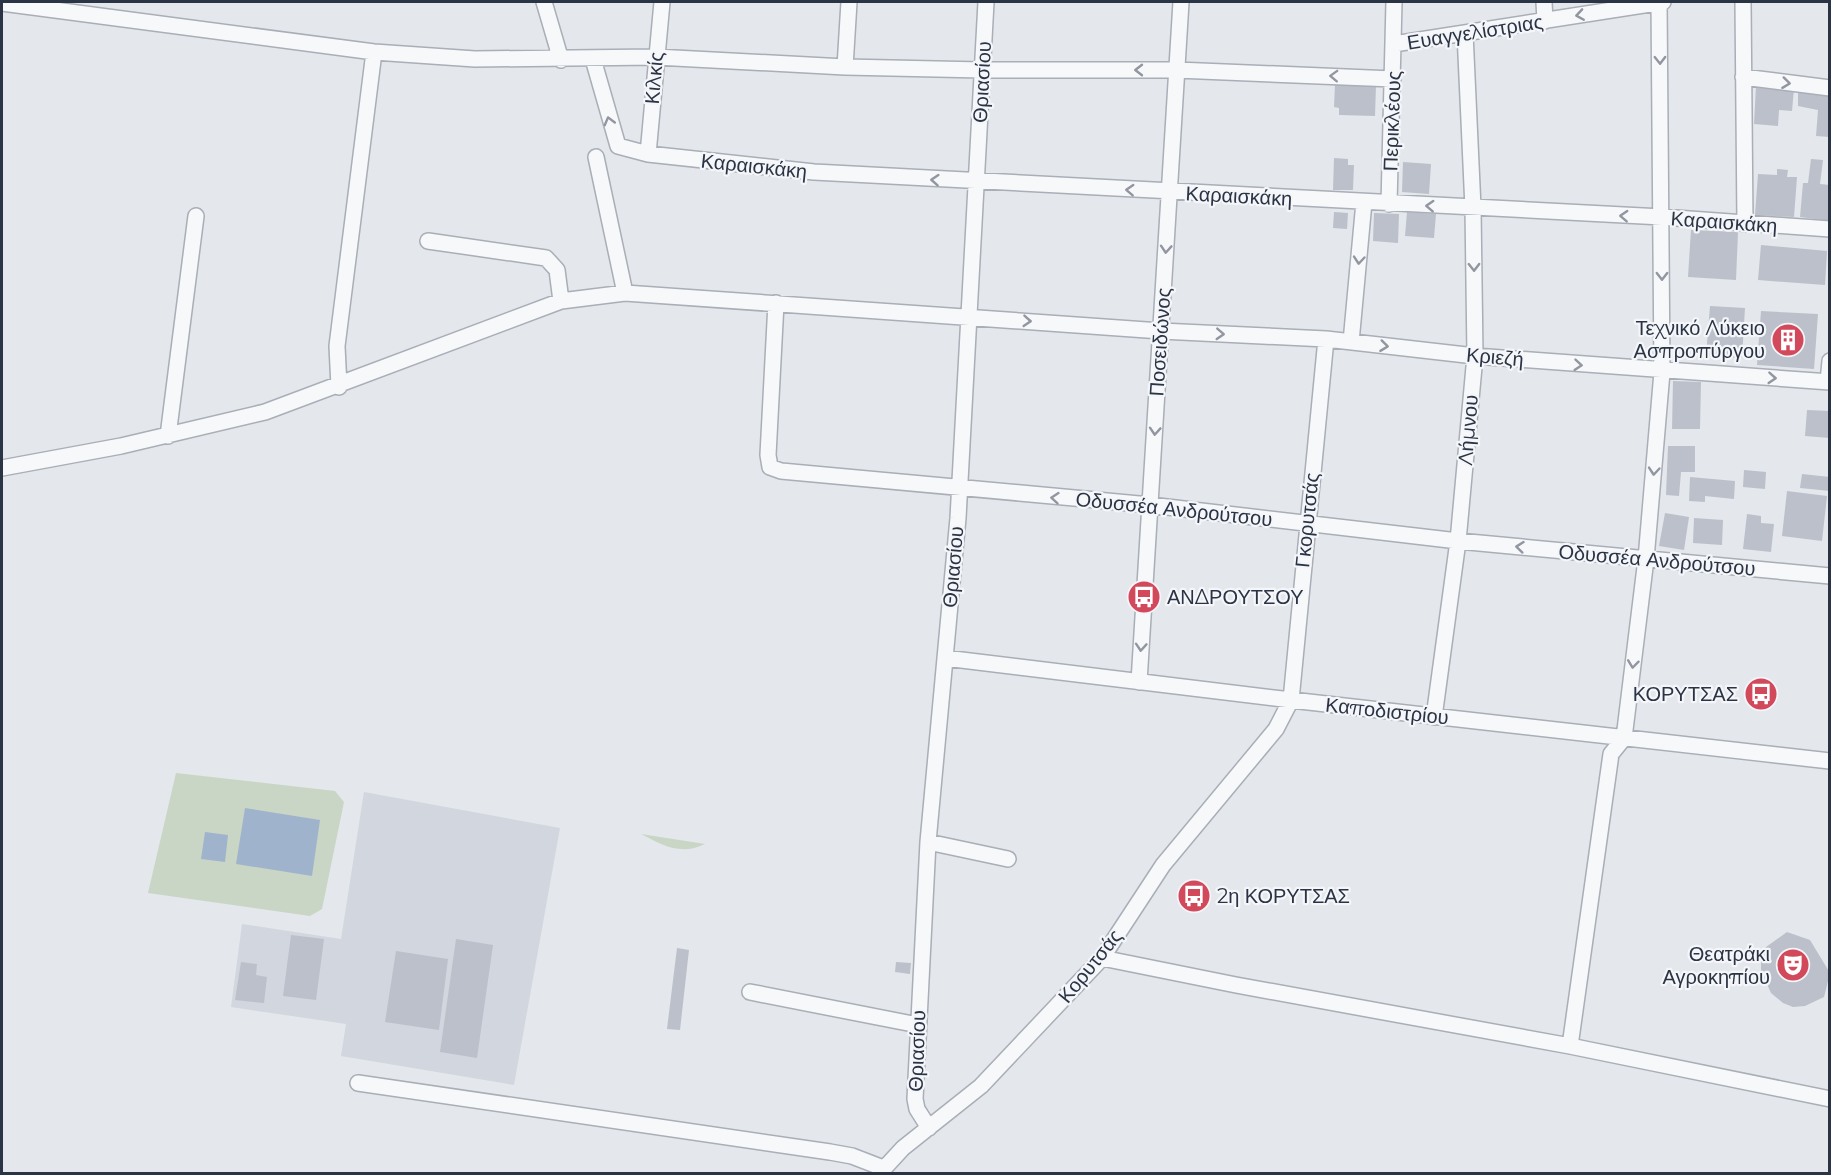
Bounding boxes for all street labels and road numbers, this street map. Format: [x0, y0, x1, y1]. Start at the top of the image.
street label: Ευαγγελίστριας [1405, 9, 1545, 55]
street label: Θριασίου [968, 41, 996, 123]
street label: Κιλκίς [640, 50, 668, 105]
street label: Περικλέους [1378, 70, 1406, 172]
street label: Καραισκάκη [700, 148, 808, 184]
street label: Καραισκάκη [1185, 181, 1293, 211]
street label: Καραισκάκη [1670, 206, 1778, 238]
street label: Ποσειδώνος [1144, 287, 1176, 397]
street label: Κριεζή [1465, 343, 1525, 371]
street label: Λήμνου [1453, 394, 1483, 466]
street label: Γκορυτσάς [1290, 471, 1324, 569]
street label: Οδυσσέα Ανδρούτσου [1074, 487, 1274, 531]
street label: Θριασίου [937, 525, 969, 609]
street label: Οδυσσέα Ανδρούτσου [1558, 539, 1756, 581]
street label: Καποδιστρίου [1324, 693, 1450, 729]
street label: Κορυτσάς [1053, 924, 1127, 1008]
street label: Θριασίου [904, 1010, 930, 1092]

